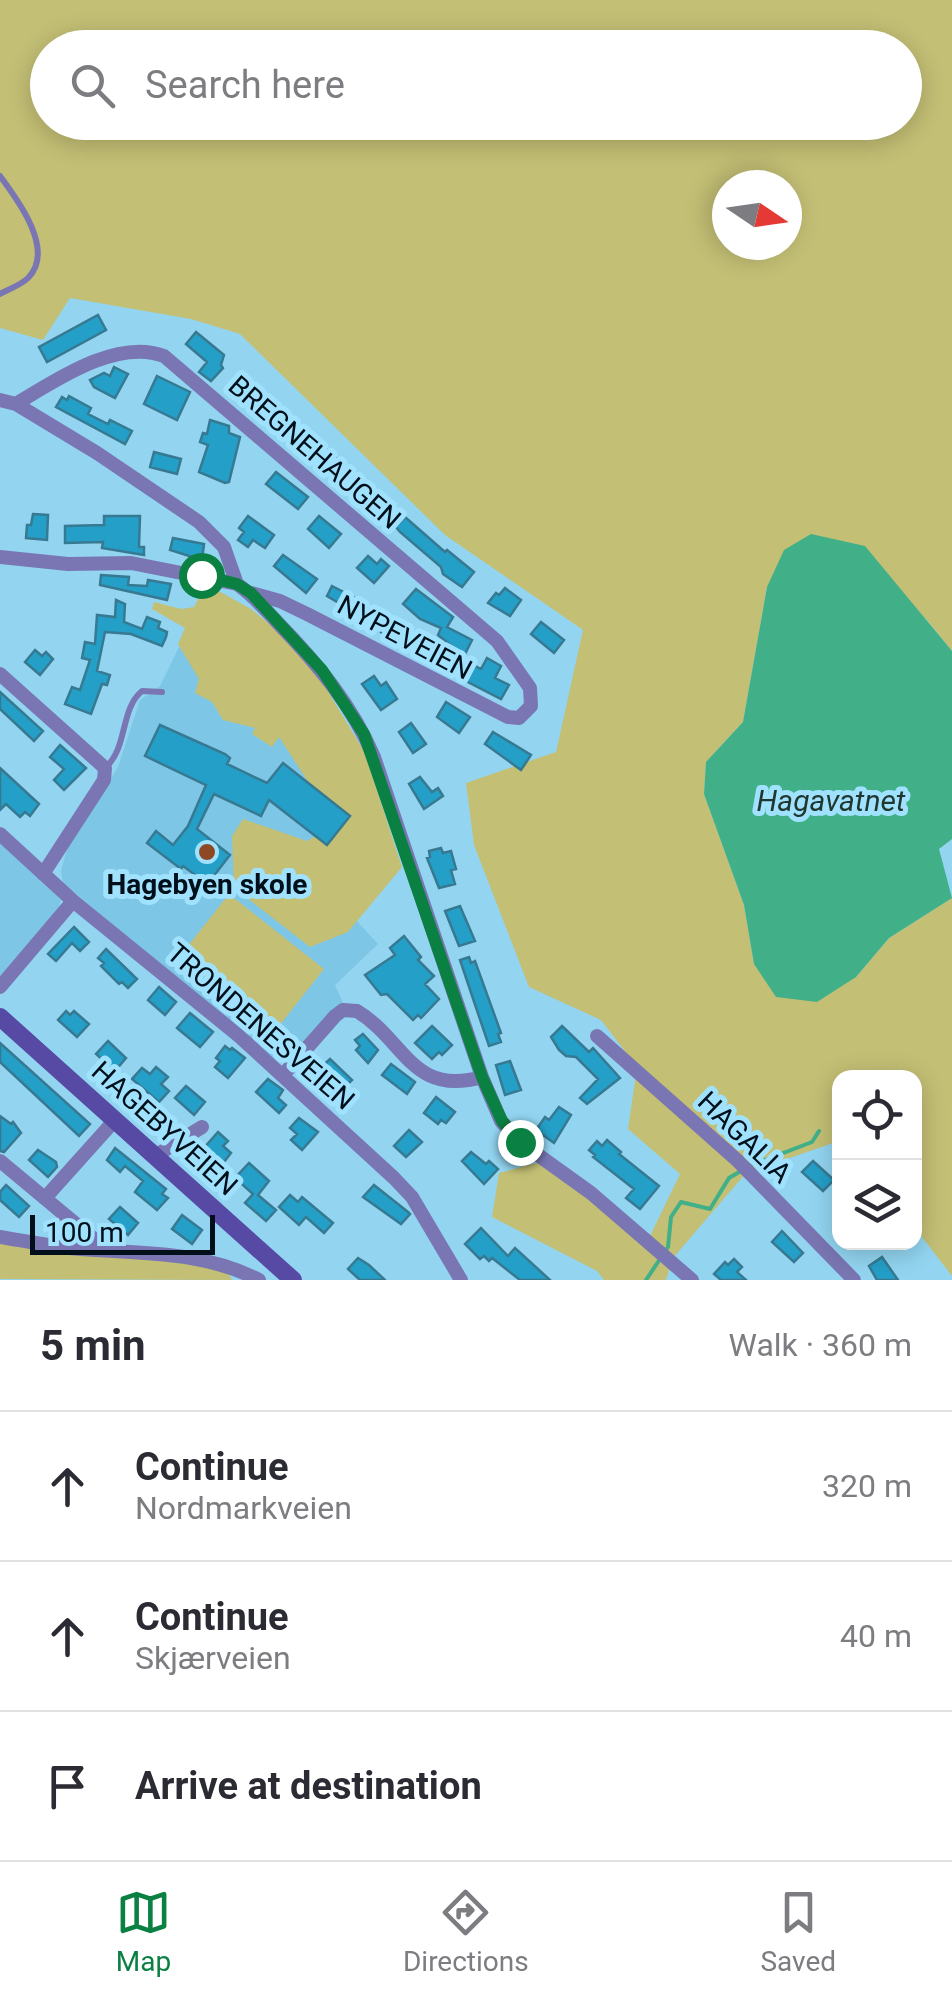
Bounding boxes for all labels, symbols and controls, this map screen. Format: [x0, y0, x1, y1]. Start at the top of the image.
search box [30, 30, 922, 140]
icon: search [65, 58, 120, 113]
text: Search here [145, 63, 345, 107]
north arrow [712, 170, 802, 260]
street label: BREGNEHAUGEN [222, 369, 407, 536]
route start [179, 553, 225, 599]
street label: NYPEVEIEN [332, 588, 478, 687]
water label: Hagavatnet [757, 783, 906, 818]
marker: Hagebyen skole [196, 841, 218, 863]
place label: Hagebyen skole [107, 868, 307, 901]
street label: TRONDENESVEIEN [160, 936, 361, 1117]
street label: HAGEBYVEIEN [85, 1054, 244, 1202]
map controls [832, 1070, 922, 1250]
button: locate [832, 1070, 922, 1160]
street label: HAGALIA [691, 1085, 798, 1190]
route end [498, 1120, 544, 1166]
button: layers [832, 1160, 922, 1250]
scale bar [30, 1210, 215, 1254]
text: 100 m [45, 1216, 124, 1249]
text: 5 min [40, 1321, 146, 1370]
text: Walk · 360 m [729, 1326, 912, 1364]
text: Continue [135, 1445, 289, 1489]
icon: ahead [40, 1459, 95, 1514]
text: 320 m [822, 1467, 912, 1505]
text: Nordmarkveien [135, 1489, 352, 1527]
text: Continue [135, 1595, 289, 1639]
icon: ahead [40, 1609, 95, 1664]
text: 40 m [840, 1617, 912, 1655]
text: Skjærveien [135, 1639, 291, 1677]
icon: arrive [40, 1759, 95, 1814]
text: Arrive at destination [135, 1764, 482, 1808]
tab: Map [116, 1885, 171, 1978]
tab: Directions [403, 1885, 529, 1978]
tab: Saved [760, 1885, 836, 1978]

